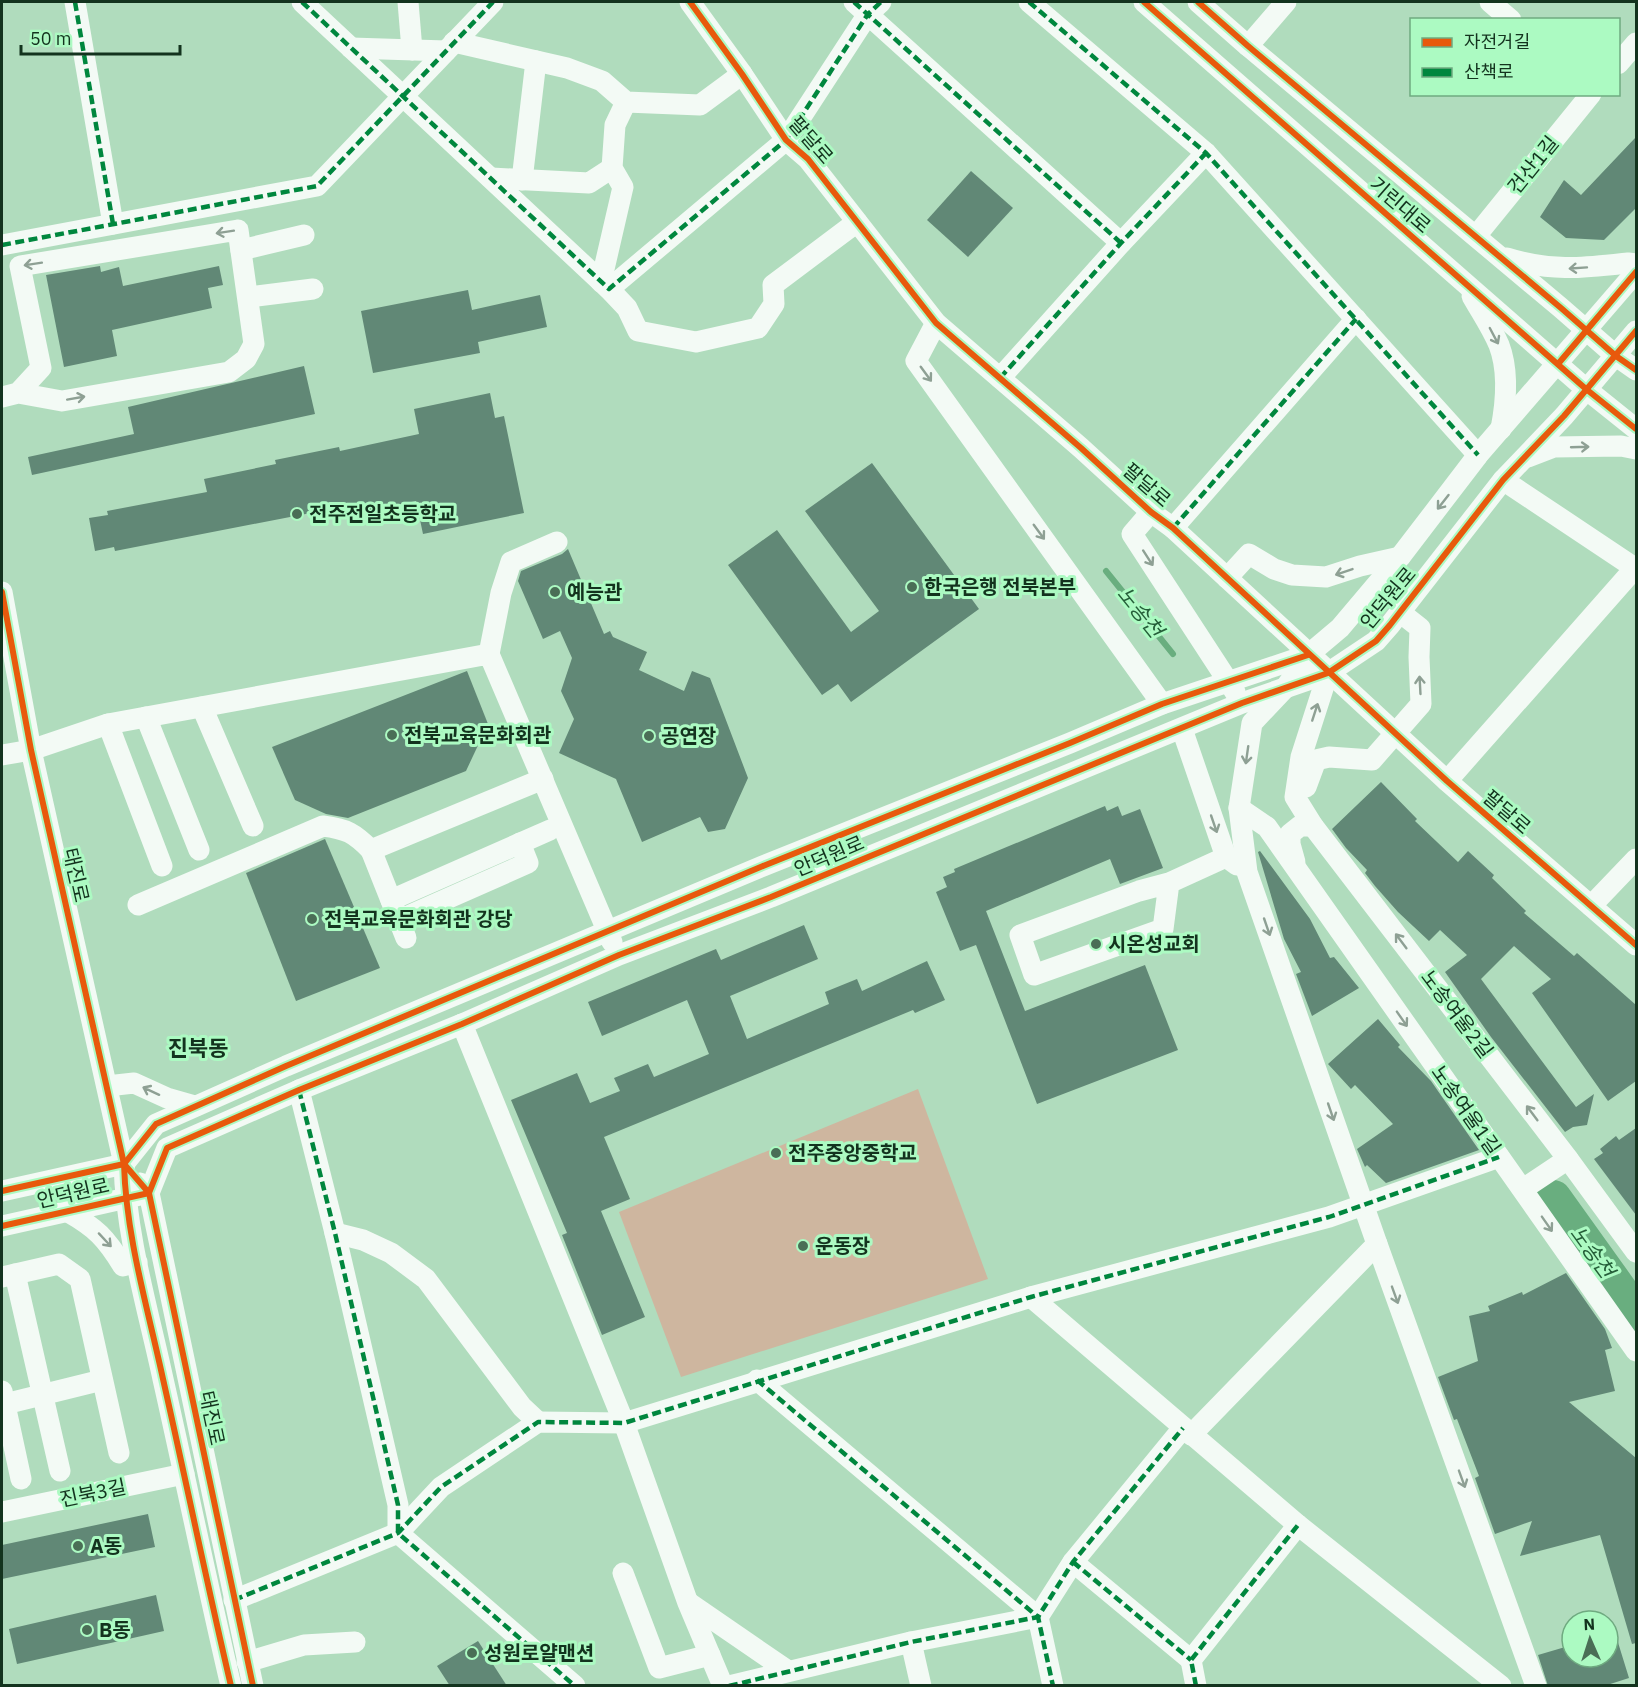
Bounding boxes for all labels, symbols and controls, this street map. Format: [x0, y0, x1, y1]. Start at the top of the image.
scale bar [21, 18, 180, 56]
legend [1410, 18, 1620, 96]
text: 50 m [30, 27, 72, 50]
text: 자전거길 [1464, 30, 1530, 53]
text: 산책로 [1464, 60, 1514, 83]
street label: 팔달로 [783, 110, 840, 169]
street label: 건산1길 [1501, 130, 1564, 199]
street label: 기린대로 [1364, 170, 1437, 239]
one-way arrow [216, 227, 236, 238]
one-way arrow [24, 259, 43, 270]
one-way arrow [1569, 263, 1589, 274]
one-way arrow [1488, 327, 1500, 344]
one-way arrow [919, 365, 932, 381]
one-way arrow [66, 392, 85, 403]
one-way arrow [1569, 441, 1589, 452]
street label: 팔달로 [1118, 456, 1177, 513]
one-way arrow [1436, 493, 1449, 509]
place label: 전주전일초등학교 [309, 500, 456, 527]
marker: 전주전일초등학교 [290, 507, 304, 521]
one-way arrow [1033, 524, 1045, 540]
one-way arrow [1142, 549, 1154, 566]
street label: 안덕원로 [1354, 561, 1422, 635]
one-way arrow [1335, 567, 1354, 578]
place label: 한국은행 전북본부 [924, 573, 1076, 600]
place label: 예능관 [567, 578, 623, 605]
marker: 한국은행 전북본부 [905, 580, 919, 594]
water label: 노송천 [1112, 580, 1172, 645]
marker: 예능관 [548, 585, 562, 599]
one-way arrow [1414, 676, 1425, 696]
one-way arrow [1311, 703, 1322, 722]
place label: 전북교육문화회관 [404, 721, 552, 748]
place label: 공연장 [661, 722, 716, 749]
marker: 전북교육문화회관 [385, 728, 399, 742]
marker: 공연장 [642, 729, 656, 743]
one-way arrow [1241, 745, 1252, 764]
street label: 팔달로 [1478, 783, 1537, 840]
one-way arrow [1210, 814, 1221, 833]
street label: 안덕원로 [790, 829, 868, 882]
street label: 태진로 [57, 845, 96, 905]
place label: 전북교육문화회관 강당 [324, 905, 513, 932]
marker: 전북교육문화회관 강당 [305, 912, 319, 926]
one-way arrow [1262, 917, 1273, 936]
place label: 시온성교회 [1108, 930, 1200, 957]
one-way arrow [1395, 934, 1408, 950]
marker: 시온성교회 [1089, 937, 1103, 951]
street label: 노송여울2길 [1415, 964, 1499, 1063]
one-way arrow [1396, 1011, 1408, 1027]
district label: 진북동 [168, 1033, 228, 1062]
street label: 노송여울1길 [1426, 1059, 1507, 1160]
one-way arrow [143, 1085, 161, 1096]
one-way arrow [1326, 1102, 1337, 1120]
one-way arrow [1526, 1105, 1539, 1121]
place label: 전주중앙중학교 [788, 1139, 917, 1166]
marker: 전주중앙중학교 [769, 1146, 783, 1160]
street label: 안덕원로 [34, 1171, 112, 1214]
one-way arrow [1541, 1215, 1553, 1231]
water label: 노송천 [1564, 1220, 1623, 1285]
one-way arrow [98, 1232, 112, 1247]
place label: 운동장 [815, 1232, 870, 1259]
marker: 운동장 [796, 1239, 810, 1253]
one-way arrow [1391, 1286, 1402, 1304]
street label: 태진로 [194, 1388, 231, 1448]
one-way arrow [1457, 1469, 1468, 1488]
street label: 진북3길 [57, 1472, 129, 1513]
place label: A동 [90, 1532, 122, 1559]
marker: A동 [71, 1539, 85, 1553]
north arrow [1560, 1609, 1620, 1669]
text: N [1583, 1614, 1596, 1634]
place label: B동 [99, 1616, 131, 1643]
marker: B동 [80, 1623, 94, 1637]
place label: 성원로얄맨션 [484, 1639, 594, 1666]
marker: 성원로얄맨션 [465, 1646, 479, 1660]

